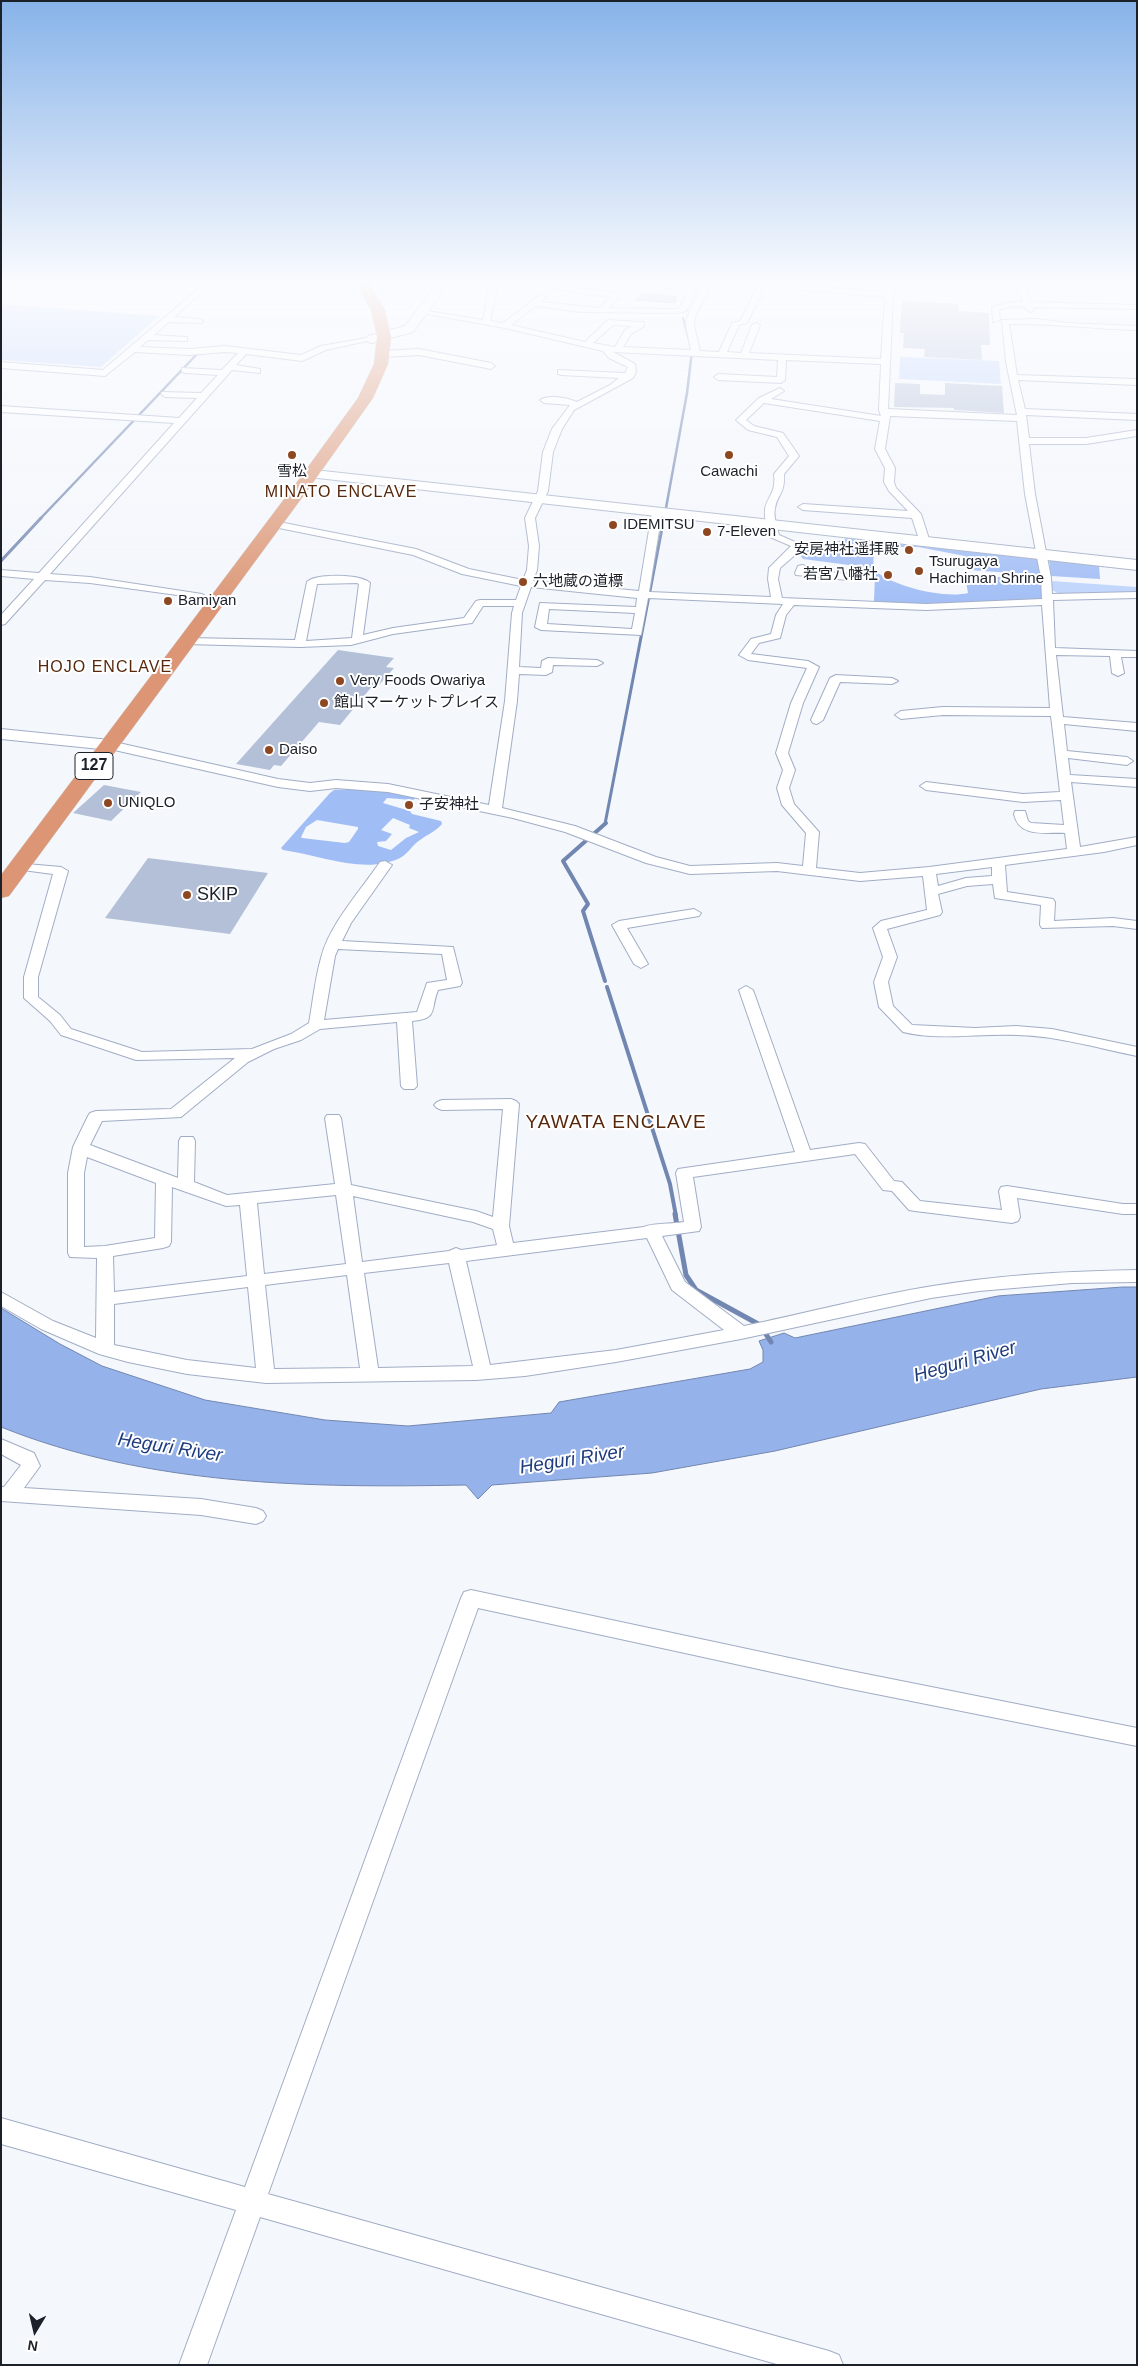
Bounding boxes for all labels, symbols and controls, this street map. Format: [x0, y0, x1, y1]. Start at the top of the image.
marker: 雪松 [286, 449, 298, 461]
marker: Cawachi [723, 449, 735, 461]
place label: 雪松 [277, 463, 307, 481]
place label: Cawachi [700, 463, 758, 481]
district label: MINATO ENCLAVE [263, 483, 419, 503]
place label: IDEMITSU [623, 516, 695, 534]
marker: IDEMITSU [607, 519, 619, 531]
place label: 7-Eleven [717, 523, 776, 541]
marker: 7-Eleven [701, 526, 713, 538]
place label: 安房神社遥拝殿 [794, 541, 899, 559]
marker: 安房神社遥拝殿 [903, 544, 915, 556]
place label: Tsurugaya Hachiman Shrine [929, 553, 1044, 588]
marker: Tsurugaya Hachiman Shrine [913, 565, 925, 577]
place label: 若宮八幡社 [803, 566, 878, 584]
marker: 若宮八幡社 [882, 569, 894, 581]
place label: 六地蔵の道標 [533, 573, 623, 591]
marker: 六地蔵の道標 [517, 576, 529, 588]
place label: Bamiyan [178, 592, 236, 610]
marker: Bamiyan [162, 595, 174, 607]
district label: HOJO ENCLAVE [36, 658, 174, 678]
place label: Very Foods Owariya [350, 672, 485, 690]
marker: Very Foods Owariya [334, 675, 346, 687]
place label: 館山マーケットプレイス [334, 694, 499, 712]
marker: 館山マーケットプレイス [318, 697, 330, 709]
place label: Daiso [279, 741, 317, 759]
marker: Daiso [263, 744, 275, 756]
road number: 127 [75, 752, 113, 779]
place label: UNIQLO [118, 794, 176, 812]
place label: 子安神社 [419, 796, 479, 814]
marker: UNIQLO [102, 797, 114, 809]
marker: 子安神社 [403, 799, 415, 811]
place label: SKIP [197, 884, 238, 906]
marker: SKIP [181, 889, 193, 901]
district label: YAWATA ENCLAVE [524, 1112, 708, 1134]
water label: Heguri River [911, 1336, 1019, 1388]
water label: Heguri River [116, 1428, 224, 1468]
water label: Heguri River [518, 1440, 626, 1480]
north arrow [10, 2306, 60, 2356]
text: N [26, 2337, 39, 2355]

